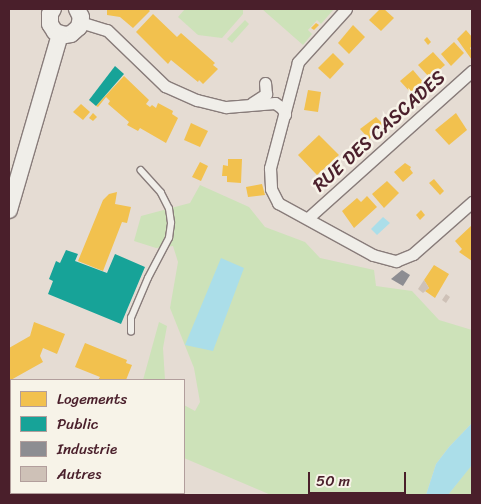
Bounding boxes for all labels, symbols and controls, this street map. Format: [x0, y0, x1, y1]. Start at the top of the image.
street label: RUE DES CASCADES [307, 65, 451, 197]
legend [10, 379, 185, 494]
text: Logements [57, 386, 127, 412]
text: Public [57, 411, 98, 437]
text: Industrie [57, 436, 117, 462]
text: Autres [57, 461, 101, 487]
scale bar [311, 462, 408, 494]
text: 50 m [316, 468, 350, 494]

